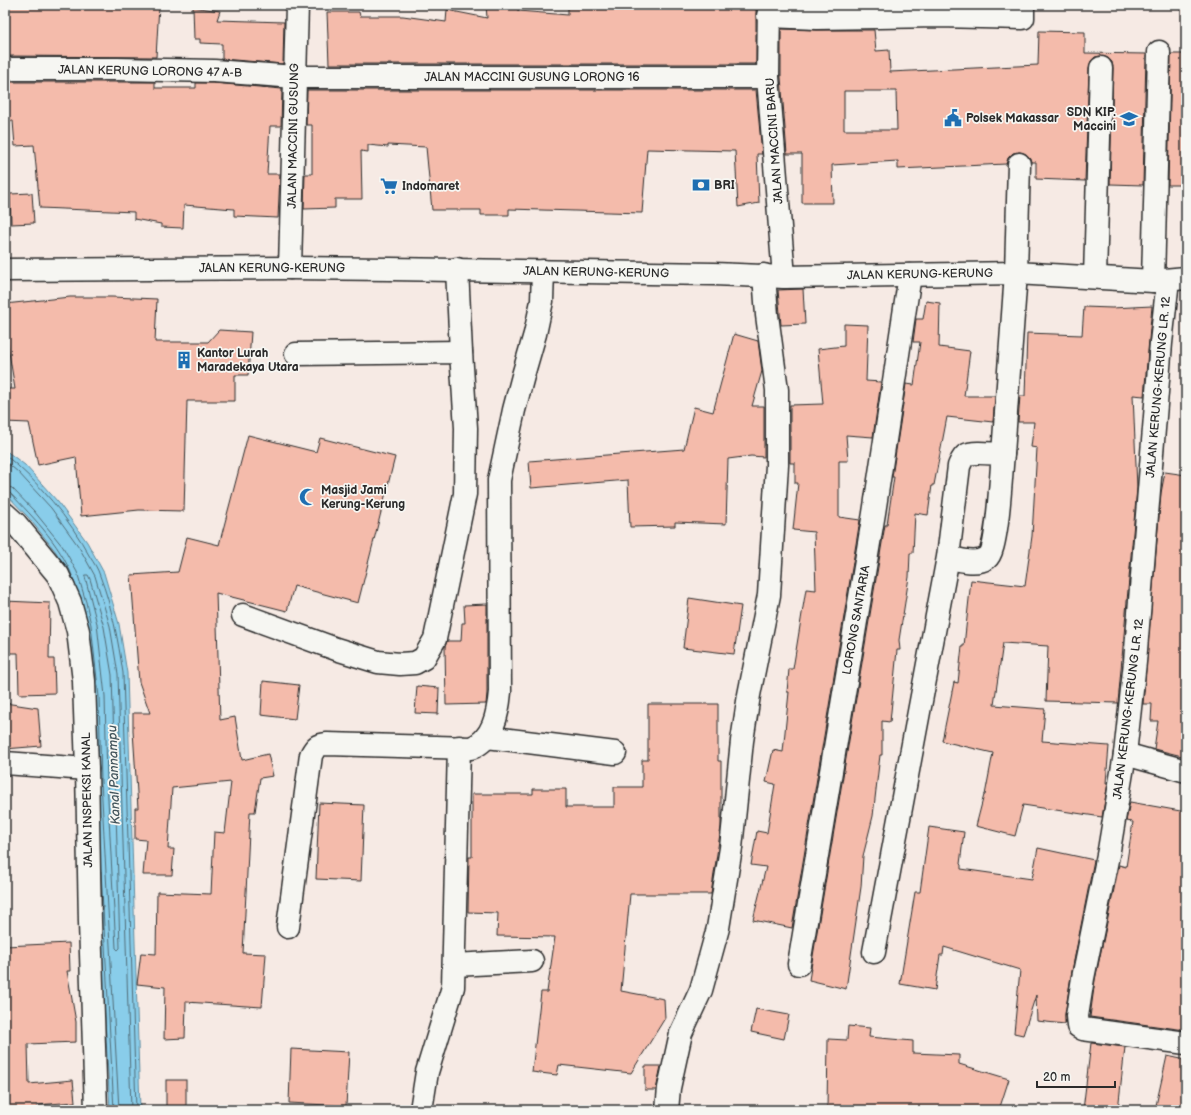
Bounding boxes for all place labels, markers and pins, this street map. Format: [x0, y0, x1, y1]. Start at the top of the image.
place label: SDN KIP. Maccini [1067, 105, 1116, 134]
public building icon: Polsek Makassar [943, 108, 963, 128]
school or university icon: SDN KIP. Maccini [1119, 109, 1139, 129]
place label: Polsek Makassar [966, 111, 1059, 126]
bank icon: BRI [691, 175, 711, 195]
supermarket icon: Indomaret [379, 176, 399, 196]
place label: BRI [714, 178, 735, 193]
place label: Indomaret [402, 179, 459, 194]
place label: Kantor Lurah Maradekaya Utara [197, 346, 299, 375]
building icon: Kantor Lurah Maradekaya Utara [174, 350, 194, 370]
place label: Masjid Jami Kerung-Kerung [321, 483, 405, 512]
mosque icon: Masjid Jami Kerung-Kerung [298, 487, 318, 507]

